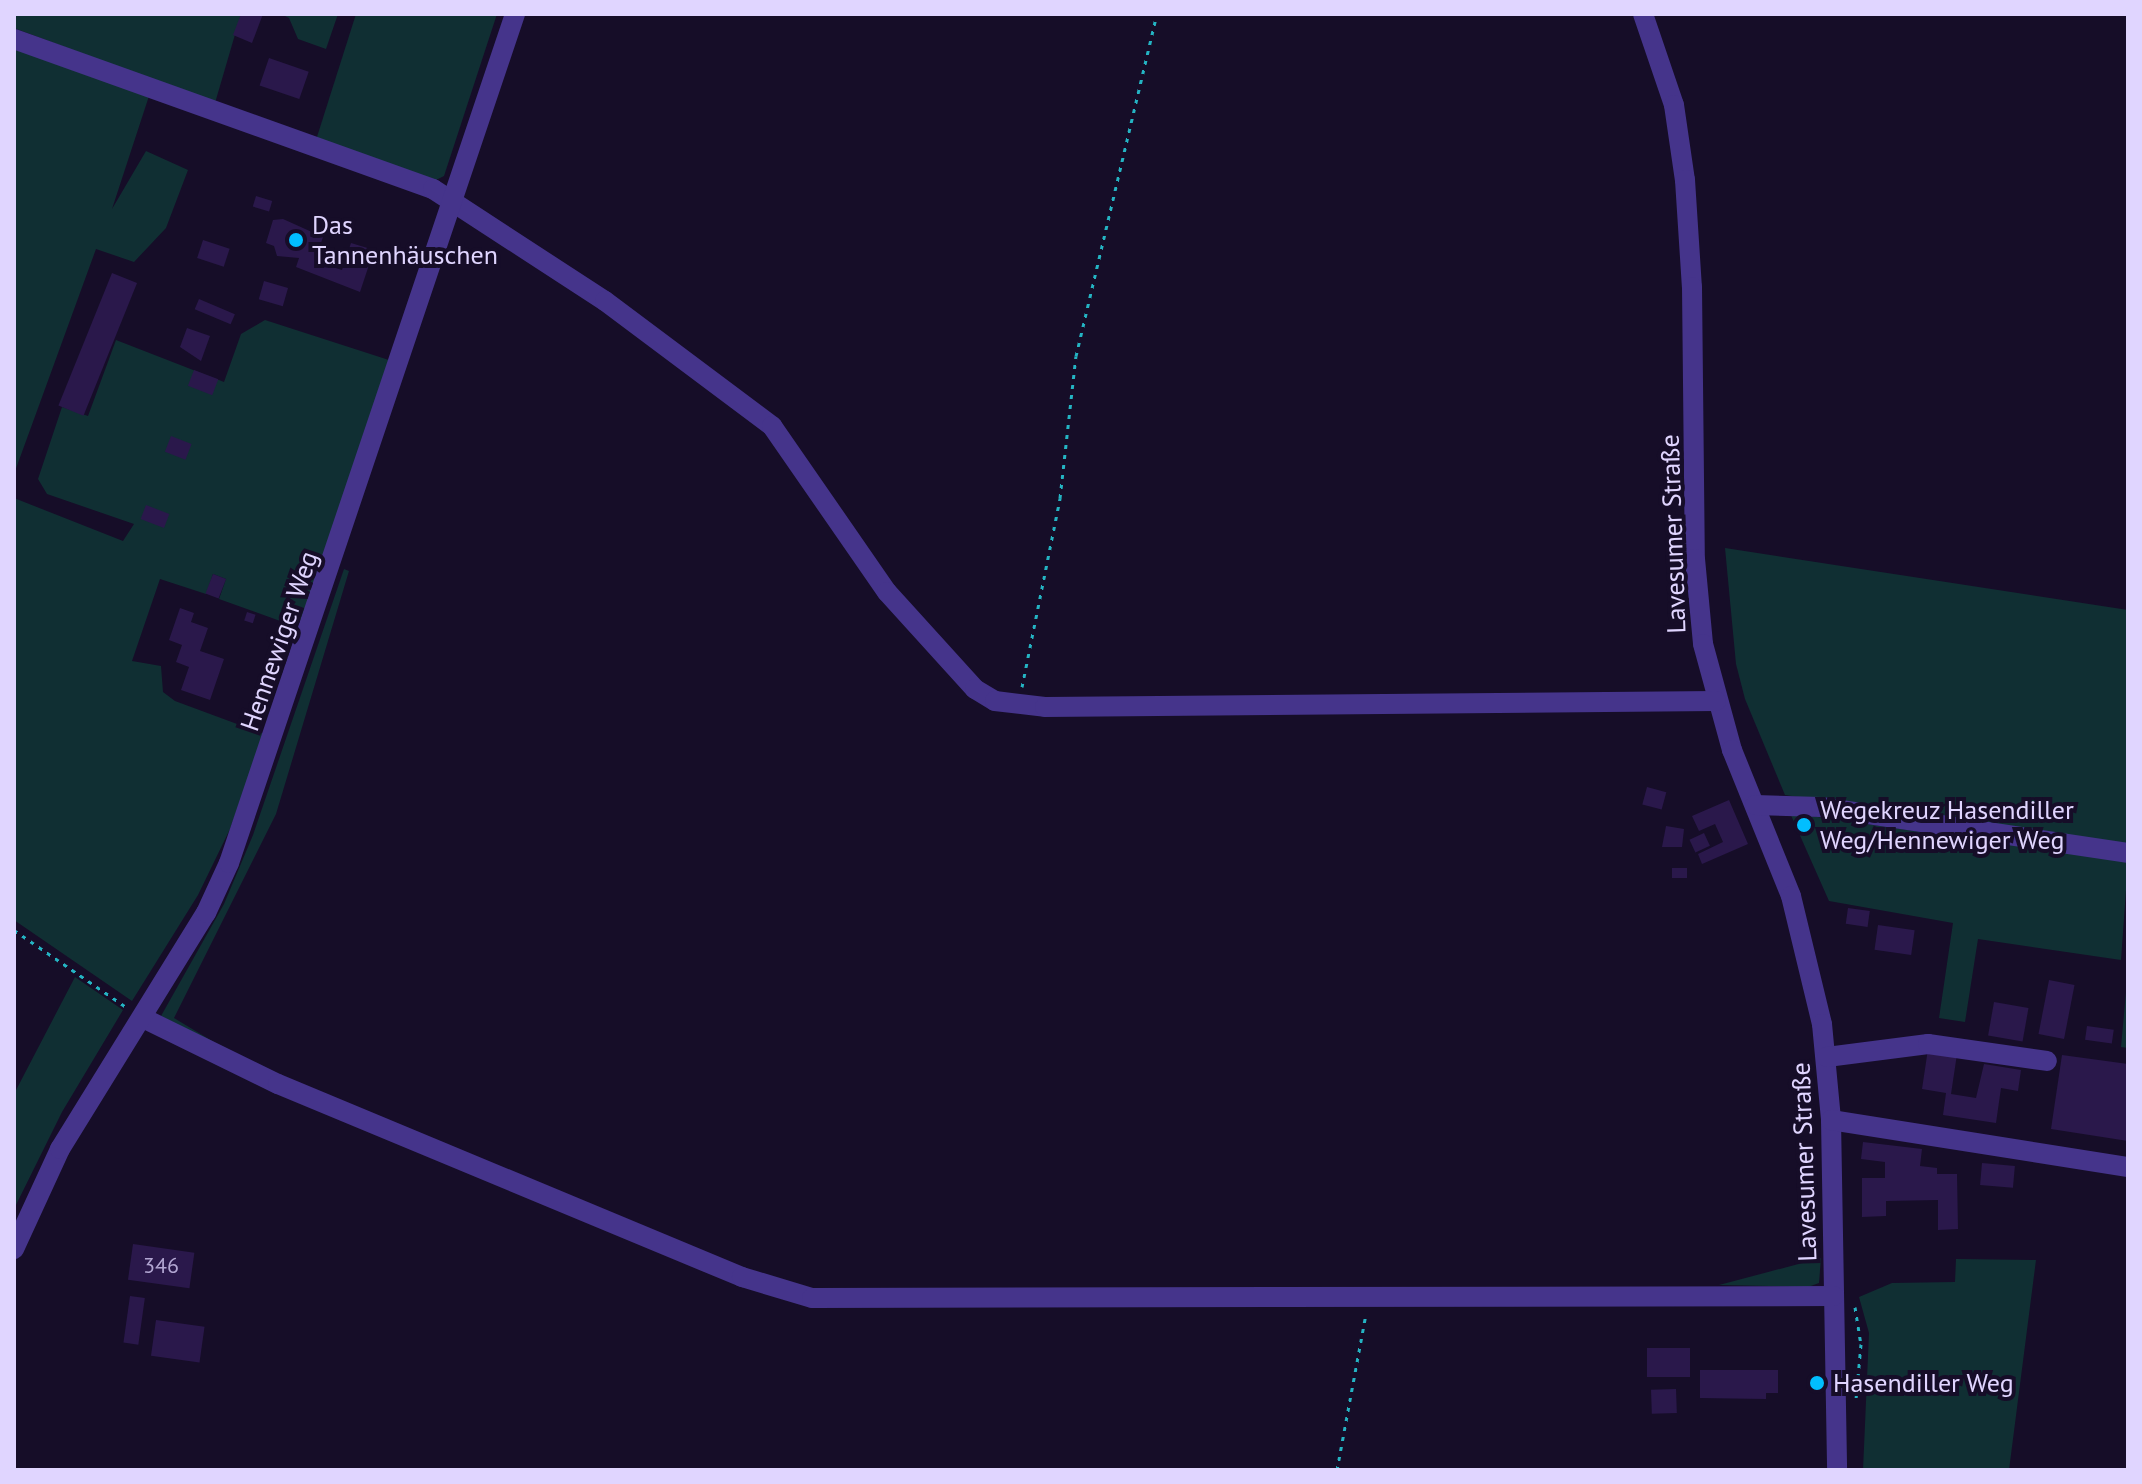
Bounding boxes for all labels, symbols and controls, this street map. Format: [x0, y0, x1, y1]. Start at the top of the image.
place label: Das Tannenhäuschen [312, 209, 498, 270]
marker: Das Tannenhäuschen [287, 231, 305, 249]
street label: Lavesumer Straße [1654, 434, 1692, 634]
street label: Hennewiger Weg [234, 547, 324, 735]
place label: Wegekreuz Hasendiller Weg/Hennewiger Weg [1820, 794, 2075, 856]
marker: Wegekreuz Hasendiller Weg/Hennewiger Weg [1795, 816, 1813, 834]
street label: Lavesumer Straße [1785, 1062, 1823, 1262]
house number: 346 [143, 1253, 179, 1279]
place label: Hasendiller Weg [1833, 1367, 2014, 1399]
marker: Hasendiller Weg [1808, 1374, 1826, 1392]

